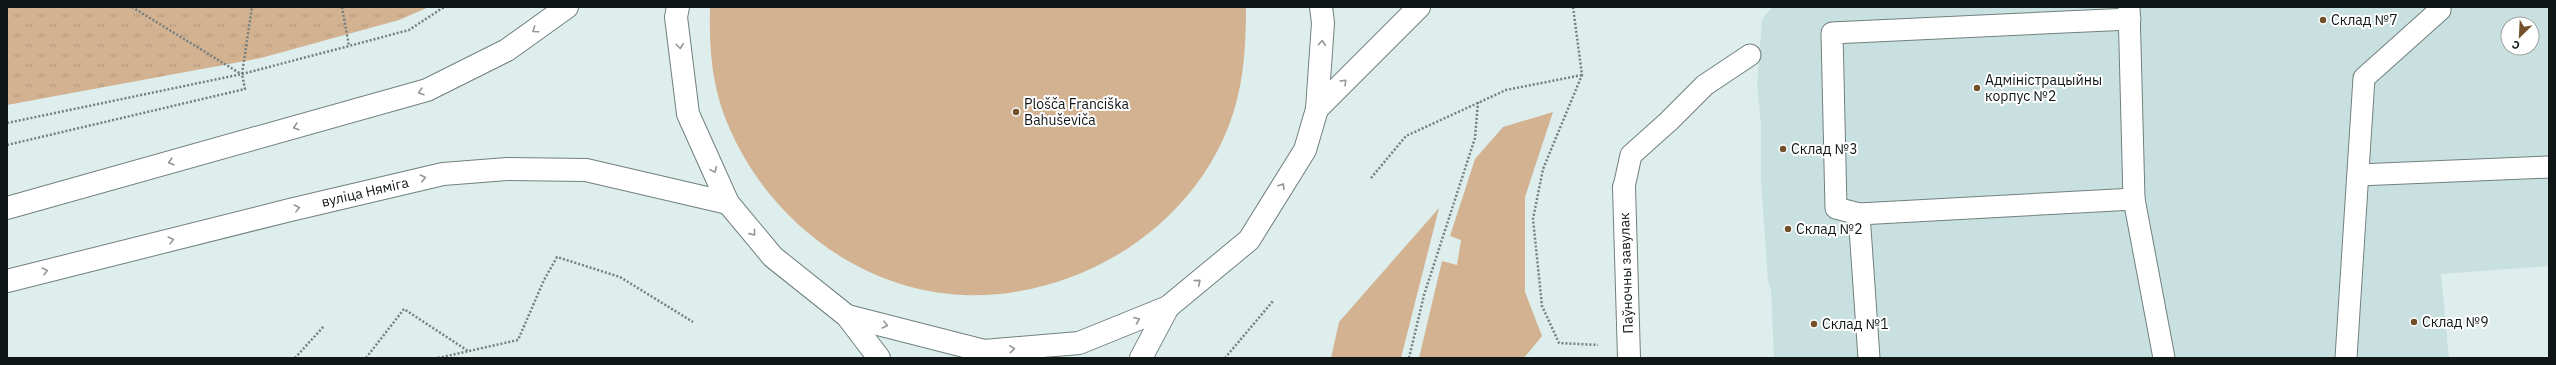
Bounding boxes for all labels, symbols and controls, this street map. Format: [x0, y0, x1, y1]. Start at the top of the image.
place label: Склад №7 [2331, 11, 2398, 29]
marker: Склад №7 [2318, 15, 2328, 25]
north arrow [2500, 16, 2540, 56]
one-way arrow [532, 25, 539, 33]
text: С [2510, 37, 2522, 53]
one-way arrow [1317, 40, 1326, 46]
one-way arrow [675, 43, 684, 49]
place label: Адміністрацыйны корпус №2 [1985, 71, 2102, 105]
one-way arrow [1339, 79, 1347, 87]
marker: Адміністрацыйны корпус №2 [1972, 83, 1982, 93]
one-way arrow [418, 87, 425, 96]
place label: Plošča Franciška Bahuševiča [1024, 95, 1129, 129]
marker: Plošča Franciška Bahuševiča [1011, 107, 1021, 117]
one-way arrow [293, 122, 300, 131]
place label: Склад №3 [1791, 140, 1858, 158]
marker: Склад №3 [1778, 144, 1788, 154]
one-way arrow [168, 157, 175, 166]
one-way arrow [709, 166, 717, 173]
street label: вуліца Няміга [320, 173, 411, 211]
one-way arrow [420, 175, 427, 183]
one-way arrow [1278, 183, 1285, 190]
one-way arrow [294, 204, 300, 212]
street label: Паўночны завулак [1615, 212, 1637, 334]
place label: Склад №2 [1796, 220, 1863, 238]
marker: Склад №2 [1783, 224, 1793, 234]
one-way arrow [748, 228, 755, 235]
one-way arrow [168, 236, 174, 244]
one-way arrow [42, 268, 48, 276]
one-way arrow [1193, 280, 1200, 287]
place label: Склад №9 [2422, 313, 2489, 331]
place label: Склад №1 [1822, 315, 1889, 333]
one-way arrow [1133, 316, 1140, 324]
marker: Склад №9 [2409, 317, 2419, 327]
marker: Склад №1 [1809, 319, 1819, 329]
one-way arrow [882, 321, 888, 329]
one-way arrow [1009, 344, 1015, 353]

